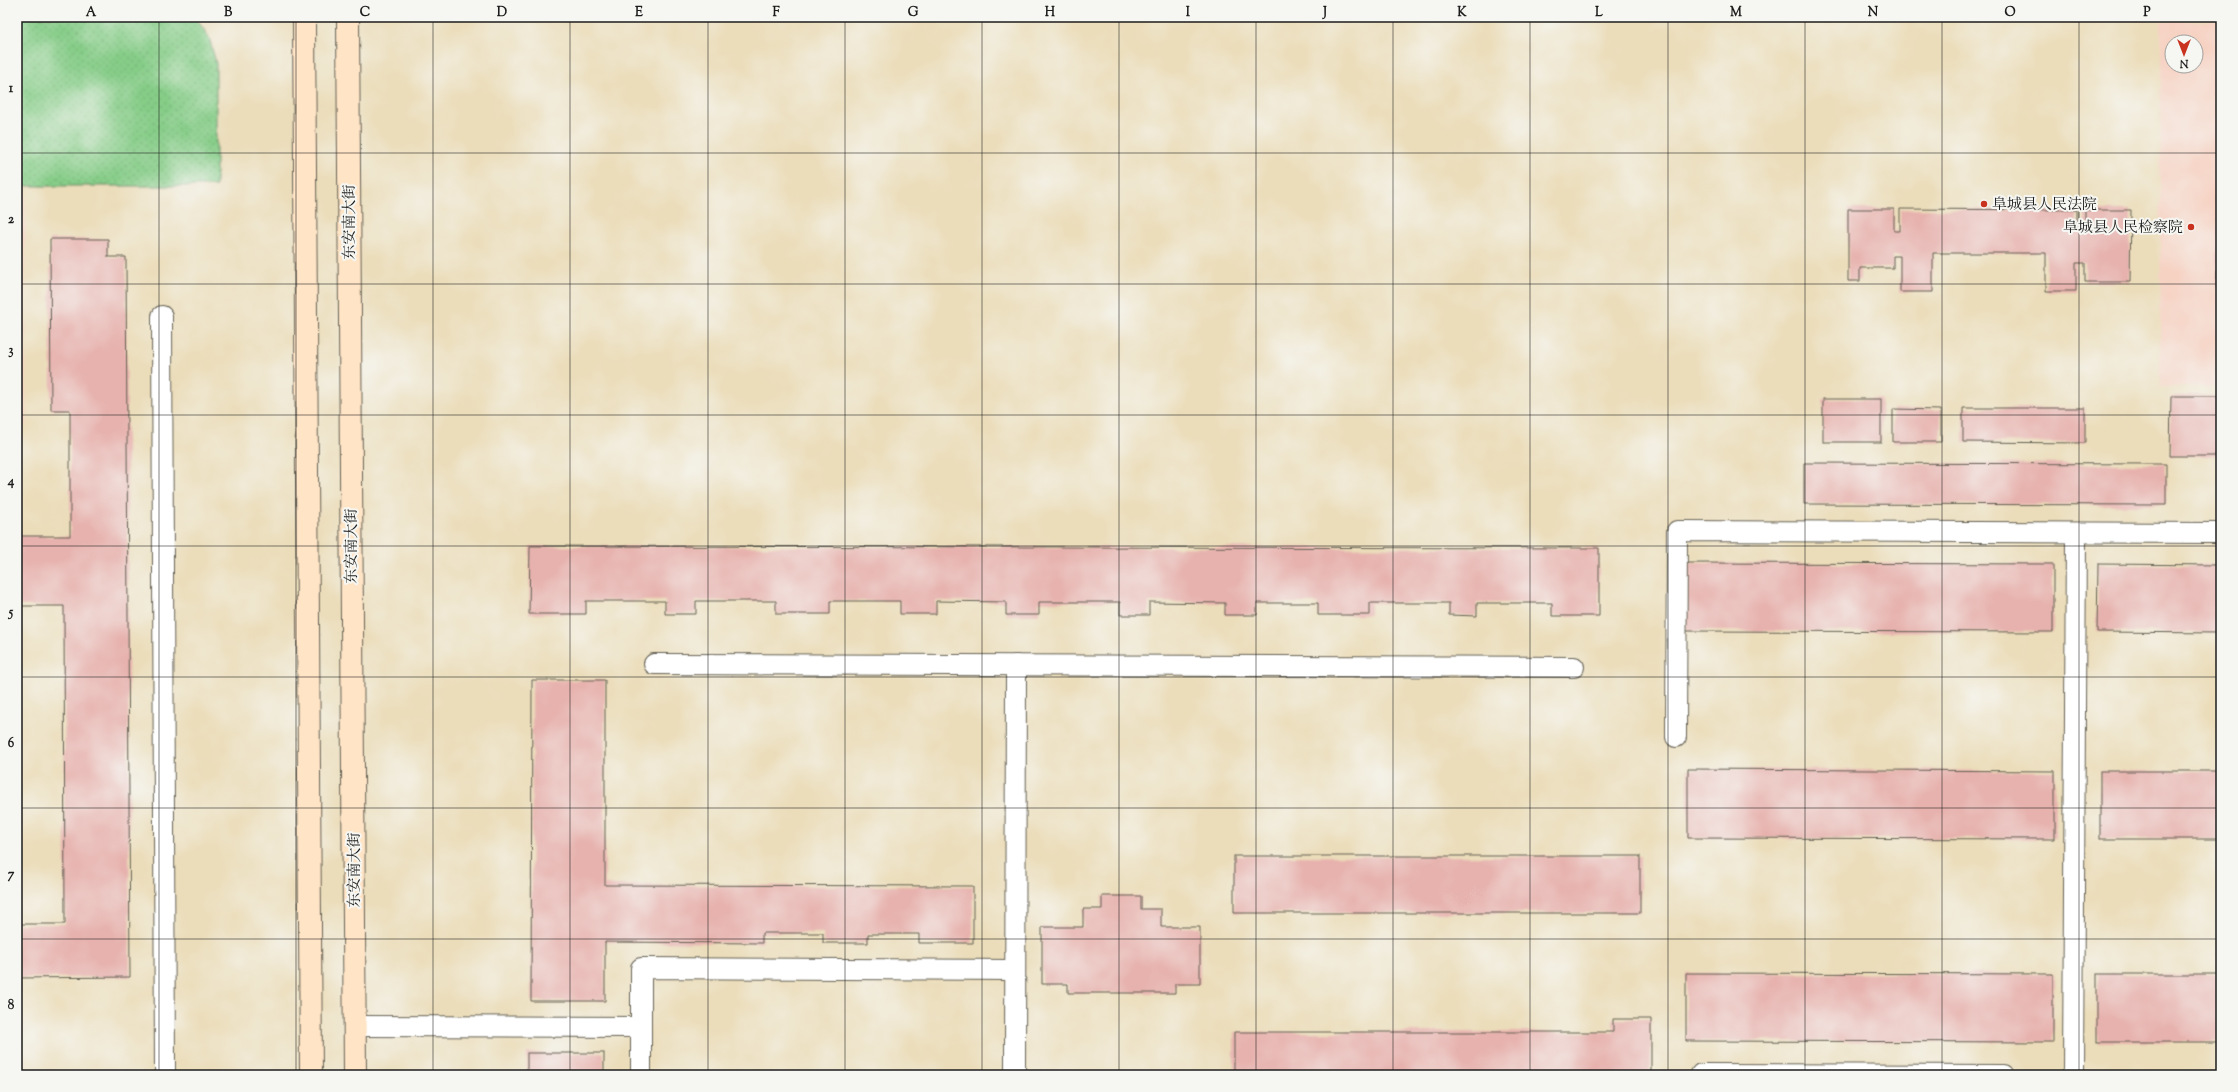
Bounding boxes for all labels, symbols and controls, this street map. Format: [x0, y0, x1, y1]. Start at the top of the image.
text: A [86, 4, 97, 22]
text: B [224, 4, 233, 22]
text: C [360, 4, 370, 22]
text: D [497, 4, 507, 22]
text: E [635, 4, 643, 22]
text: F [772, 4, 780, 22]
text: G [908, 4, 919, 22]
text: H [1045, 4, 1056, 22]
text: I [1186, 4, 1191, 22]
text: J [1322, 4, 1327, 22]
text: K [1457, 4, 1467, 22]
text: L [1595, 4, 1603, 22]
text: M [1730, 4, 1742, 22]
text: N [1868, 4, 1879, 22]
text: O [2004, 4, 2016, 22]
text: P [2143, 4, 2151, 22]
north arrow [2164, 34, 2204, 74]
text: N [2179, 55, 2189, 71]
text: 1 [9, 80, 14, 98]
street label: 东安南大街 [340, 184, 361, 260]
place label: 阜城县人民法院 [1992, 195, 2097, 216]
marker: 阜城县人民法院 [1979, 199, 1989, 209]
text: 2 [8, 211, 15, 229]
place label: 阜城县人民检察院 [2063, 218, 2183, 239]
marker: 阜城县人民检察院 [2186, 222, 2196, 232]
text: 3 [8, 342, 14, 360]
text: 4 [7, 473, 15, 491]
street label: 东安南大街 [342, 508, 363, 584]
text: 5 [8, 604, 14, 622]
text: 6 [8, 735, 15, 753]
street label: 东安南大街 [345, 832, 366, 908]
text: 7 [8, 866, 15, 884]
text: 8 [8, 997, 15, 1015]

